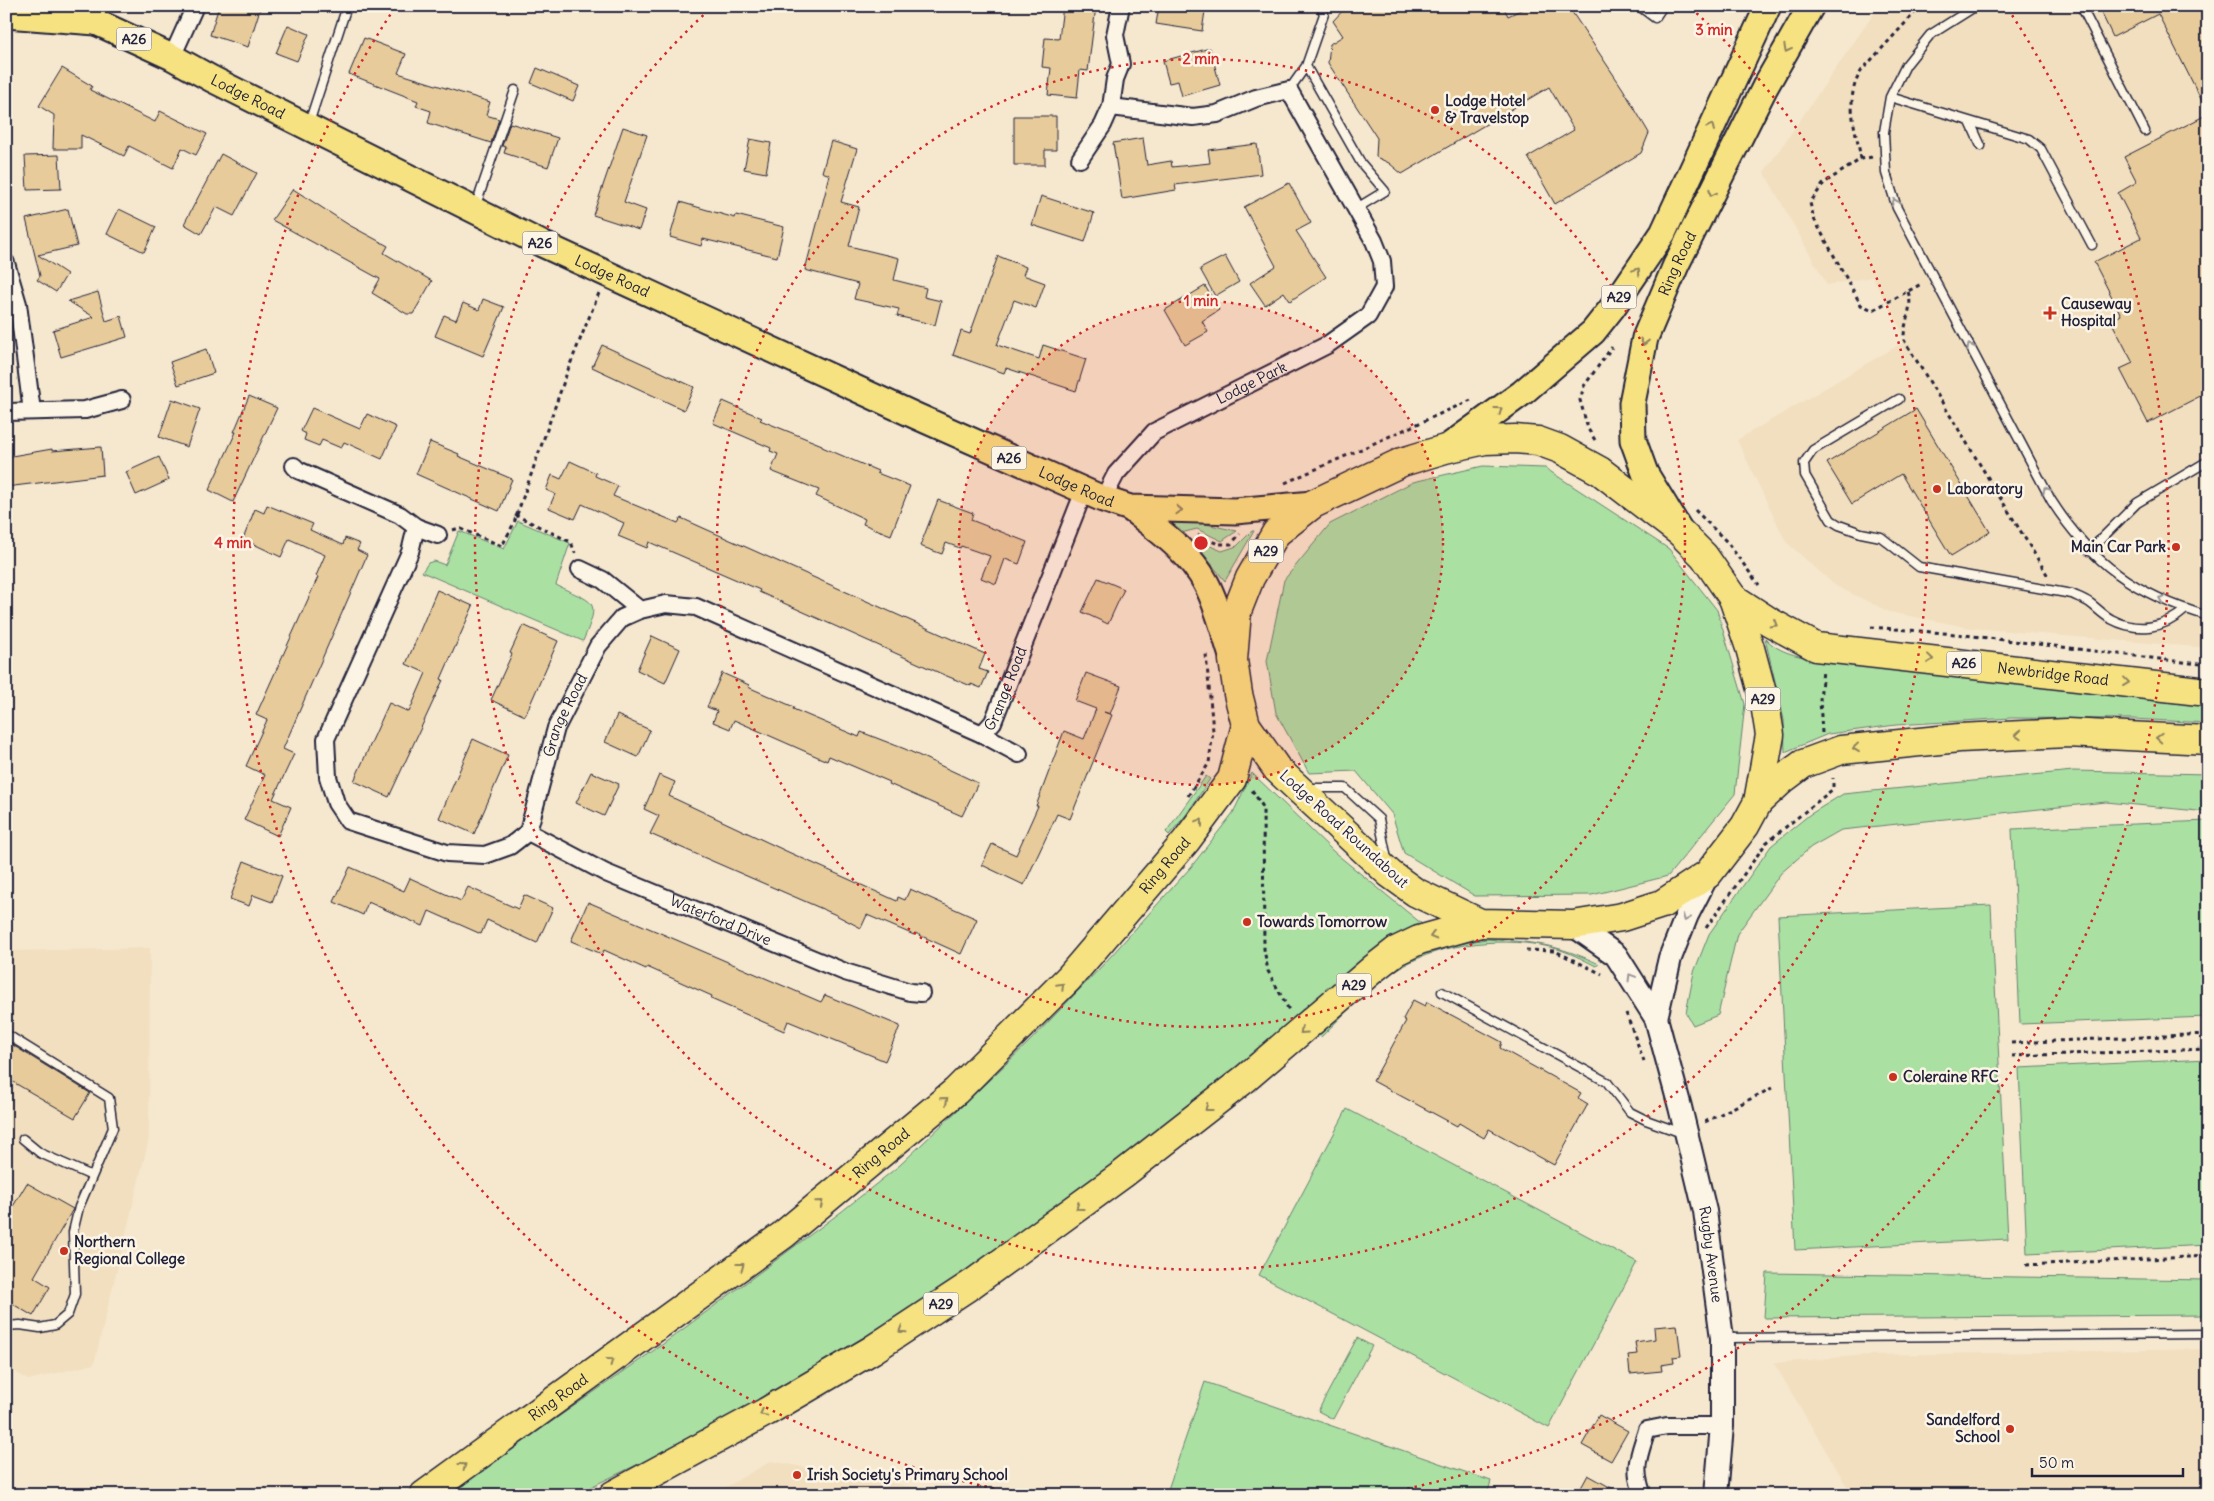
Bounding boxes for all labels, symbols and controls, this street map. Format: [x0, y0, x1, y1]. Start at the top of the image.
text: 3 min [1695, 20, 1733, 39]
road number: A26 [116, 28, 152, 50]
one-way arrow [1783, 43, 1793, 52]
text: 2 min [1183, 49, 1220, 68]
street label: Lodge Road [208, 70, 288, 123]
place label: Lodge Hotel & Travelstop [1445, 91, 1529, 128]
marker: Lodge Hotel & Travelstop [1429, 104, 1441, 116]
one-way arrow [1705, 123, 1716, 132]
one-way arrow [1708, 188, 1718, 197]
one-way arrow [1891, 199, 1901, 207]
street label: Ring Road [1654, 228, 1700, 299]
road number: A26 [522, 232, 558, 254]
street label: Lodge Road [572, 250, 653, 301]
one-way arrow [1631, 267, 1640, 277]
road number: A29 [1602, 286, 1636, 308]
text: 1 min [1184, 291, 1219, 310]
place label: Causeway Hospital [2061, 294, 2132, 331]
marker: Causeway Hospital [2043, 306, 2057, 320]
one-way arrow [1640, 337, 1650, 346]
one-way arrow [1966, 343, 1976, 352]
street label: Lodge Park [1213, 357, 1290, 408]
one-way arrow [1493, 407, 1503, 416]
road number: A26 [992, 446, 1026, 469]
street label: Lodge Road [1036, 462, 1117, 511]
place label: Laboratory [1947, 479, 2023, 499]
marker: Laboratory [1931, 483, 1943, 495]
one-way arrow [2042, 486, 2052, 495]
one-way arrow [1175, 504, 1183, 515]
text: 4 min [214, 533, 252, 552]
centre of rings [1192, 534, 1210, 552]
place label: Main Car Park [2071, 537, 2166, 556]
road number: A29 [1248, 540, 1284, 562]
marker: Main Car Park [2170, 541, 2182, 553]
one-way arrow [2158, 594, 2167, 605]
one-way arrow [1769, 618, 1778, 628]
street label: Grange Road [979, 644, 1031, 735]
road number: A26 [1946, 651, 1982, 674]
one-way arrow [1927, 653, 1935, 664]
street label: Newbridge Road [1996, 658, 2110, 690]
street label: Grange Road [539, 670, 591, 759]
one-way arrow [2123, 676, 2131, 687]
road number: A29 [1746, 688, 1780, 711]
one-way arrow [2014, 730, 2022, 740]
one-way arrow [2155, 732, 2163, 743]
one-way arrow [1852, 742, 1860, 753]
street label: Lodge Road Roundabout [1276, 766, 1413, 892]
one-way arrow [1194, 818, 1203, 828]
street label: Ring Road [1135, 833, 1194, 898]
street label: Waterford Drive [667, 891, 774, 949]
place label: Towards Tomorrow [1257, 912, 1387, 931]
one-way arrow [1682, 913, 1693, 922]
marker: Towards Tomorrow [1241, 916, 1253, 928]
one-way arrow [1430, 931, 1438, 941]
one-way arrow [1627, 973, 1637, 982]
road number: A29 [1336, 974, 1372, 996]
one-way arrow [1055, 983, 1064, 992]
one-way arrow [1300, 1025, 1309, 1034]
place label: Coleraine RFC [1903, 1067, 1999, 1086]
marker: Coleraine RFC [1887, 1071, 1899, 1083]
one-way arrow [940, 1096, 949, 1105]
one-way arrow [1205, 1103, 1214, 1111]
street label: Ring Road [848, 1123, 913, 1182]
one-way arrow [814, 1201, 823, 1209]
one-way arrow [1075, 1201, 1085, 1210]
street label: Rugby Avenue [1695, 1204, 1727, 1304]
place label: Northern Regional College [74, 1232, 185, 1269]
marker: Northern Regional College [58, 1245, 70, 1257]
one-way arrow [735, 1263, 745, 1272]
road number: A29 [924, 1292, 958, 1316]
one-way arrow [899, 1324, 908, 1333]
one-way arrow [604, 1358, 613, 1368]
street label: Ring Road [525, 1369, 592, 1425]
one-way arrow [759, 1407, 768, 1417]
place label: Sandelford School [1926, 1410, 2000, 1446]
marker: Sandelford School [2004, 1423, 2016, 1435]
scale bar [2032, 1446, 2183, 1478]
text: 50 m [2039, 1453, 2074, 1472]
one-way arrow [457, 1463, 467, 1472]
place label: Irish Society's Primary School [807, 1465, 1008, 1485]
marker: Irish Society's Primary School [791, 1469, 803, 1481]

